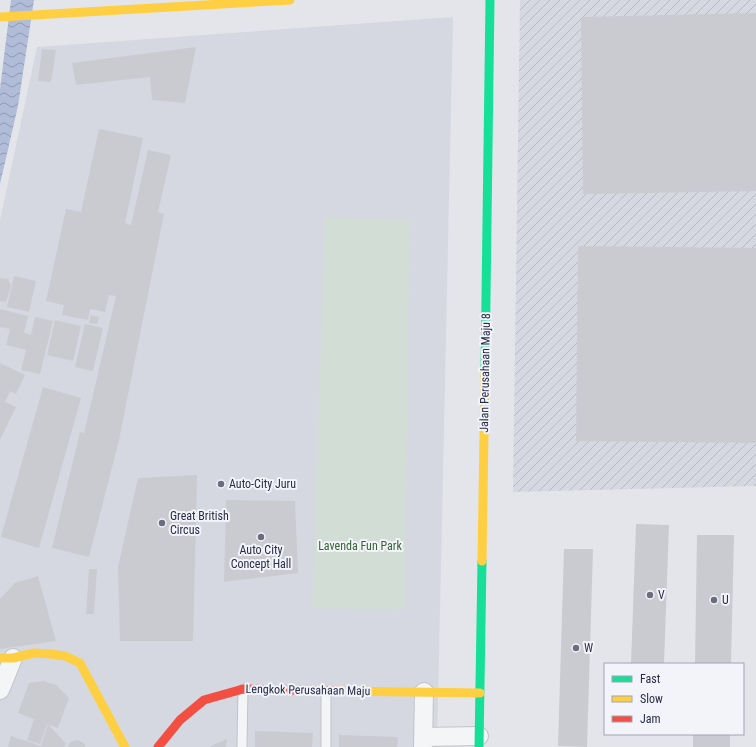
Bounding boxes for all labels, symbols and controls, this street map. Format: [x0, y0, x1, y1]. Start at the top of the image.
street label: Jalan Perusahaan Maju 8 [477, 313, 493, 433]
place label: Auto-City Juru [229, 477, 296, 491]
marker: Auto-City Juru [216, 479, 226, 489]
place label: Great British Circus [170, 509, 229, 537]
marker: Great British Circus [157, 518, 167, 528]
marker: Auto City Concept Hall [256, 532, 266, 542]
park label: Lavenda Fun Park [318, 539, 402, 553]
place label: Auto City Concept Hall [231, 543, 291, 571]
place label: V [658, 588, 665, 602]
marker: V [645, 590, 655, 600]
place label: U [722, 593, 729, 607]
marker: U [709, 595, 719, 605]
place label: W [584, 641, 593, 655]
marker: W [571, 643, 581, 653]
legend [604, 663, 744, 735]
text: Fast [640, 672, 661, 686]
street label: Lengkok Perusahaan Maju [246, 682, 371, 698]
text: Slow [640, 692, 663, 706]
text: Jam [640, 712, 661, 726]

